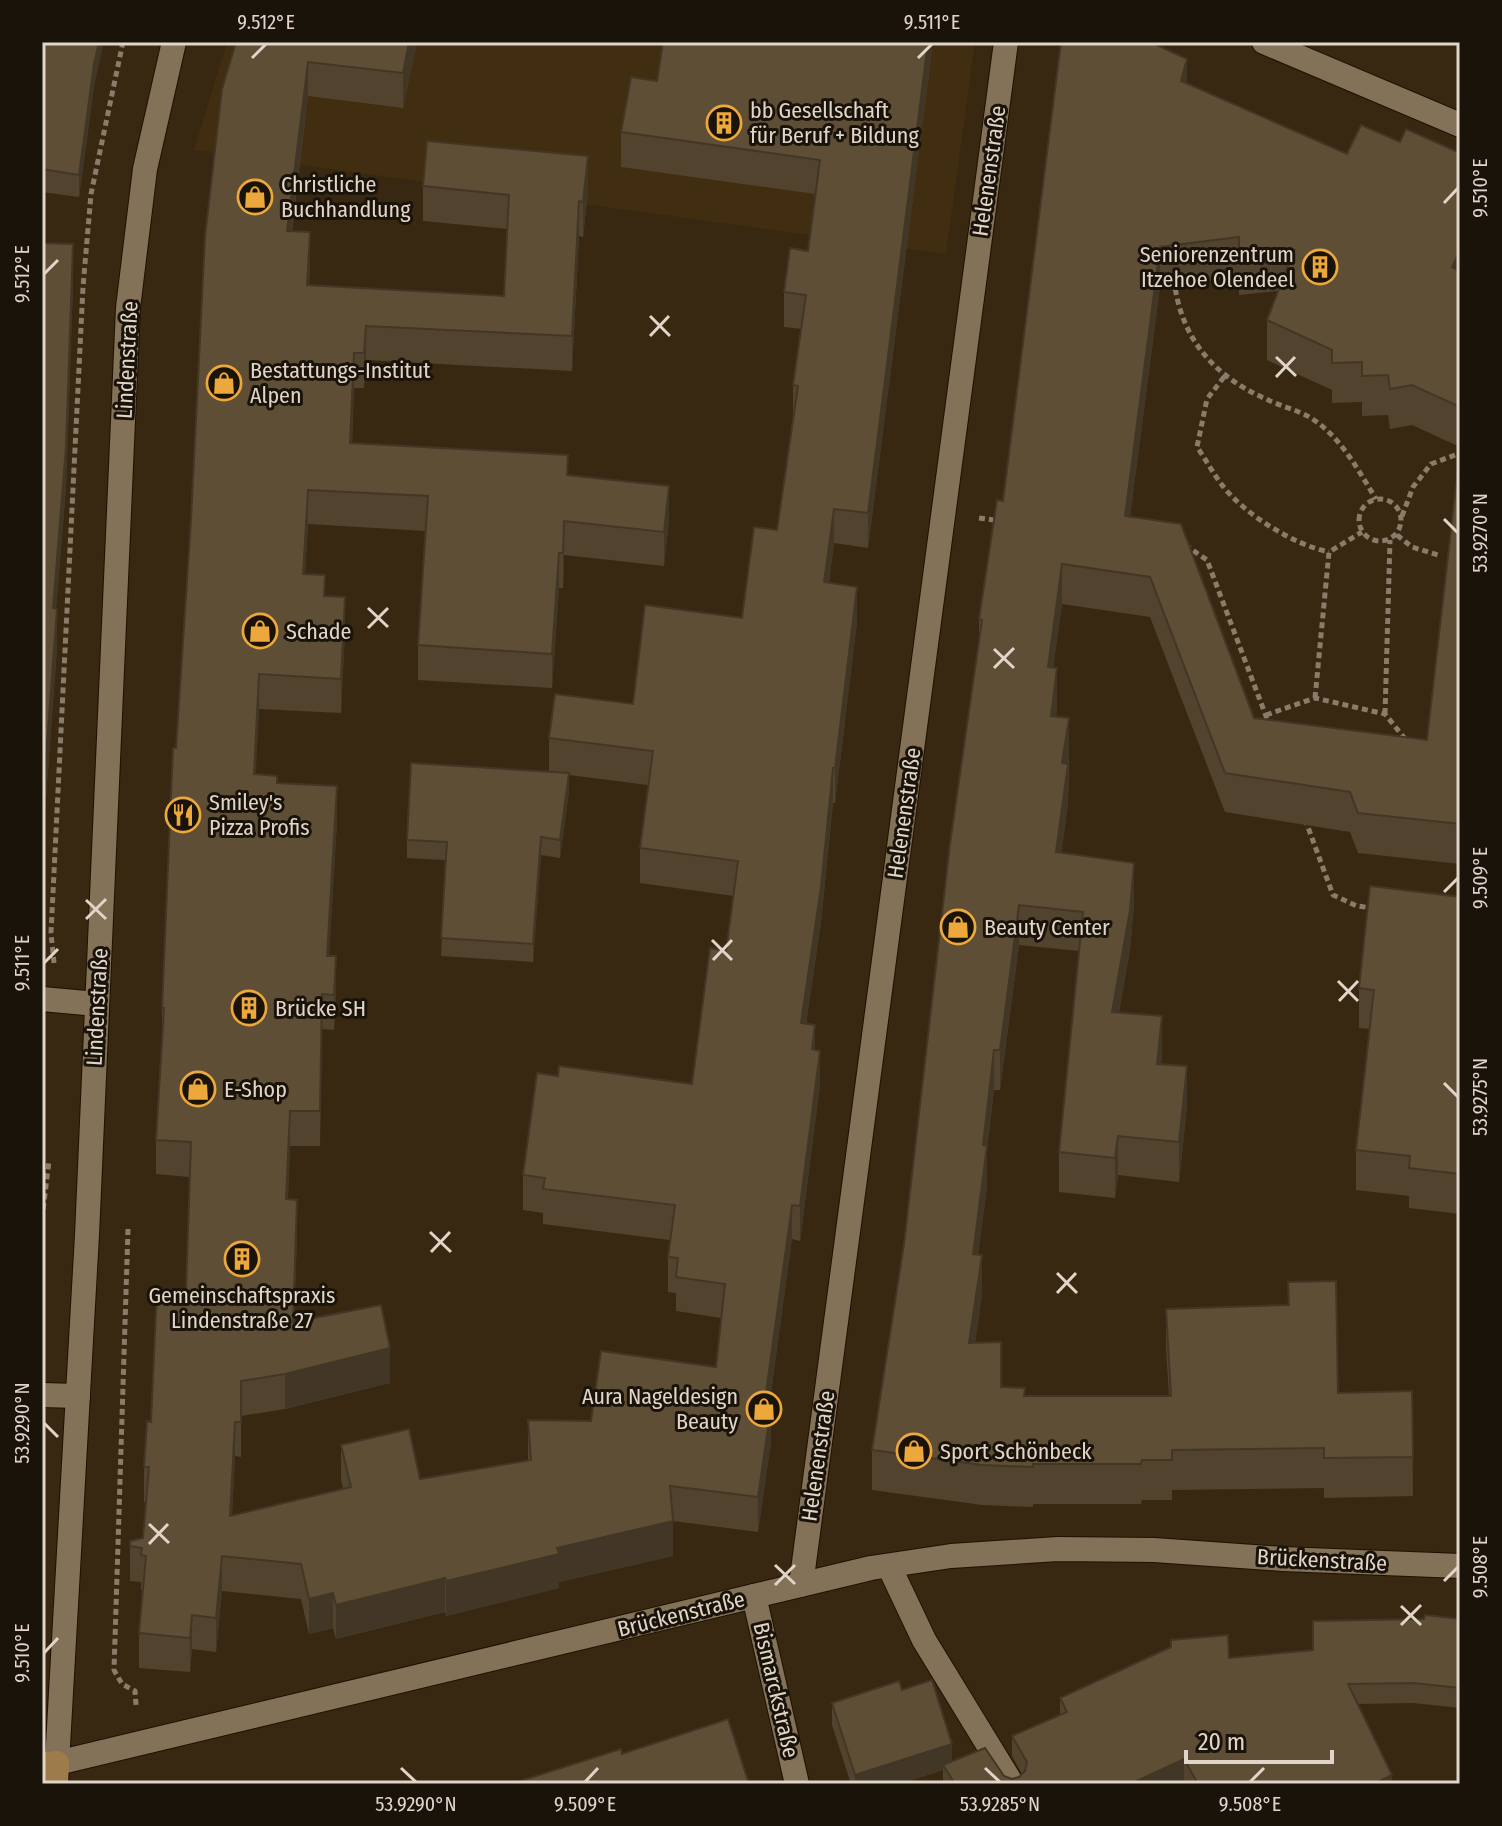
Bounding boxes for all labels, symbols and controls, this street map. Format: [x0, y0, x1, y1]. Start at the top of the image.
text: 9.512°E [237, 10, 295, 34]
text: 9.511°E [904, 10, 960, 34]
place label: bb Gesellschaft für Beruf + Bildung [750, 97, 919, 149]
building icon: bb Gesellschaft für Beruf + Bildung [705, 104, 743, 142]
street label: Helenenstraße [966, 104, 1012, 238]
text: 9.510°E [1468, 158, 1492, 218]
place label: Christliche Buchhandlung [281, 171, 411, 223]
shop icon: Christliche Buchhandlung [236, 178, 274, 216]
place label: Seniorenzentrum Itzehoe Olendeel [1140, 241, 1294, 293]
text: 9.512°E [10, 245, 34, 303]
building icon: Seniorenzentrum Itzehoe Olendeel [1301, 248, 1339, 286]
street label: Lindenstraße [110, 300, 144, 420]
place label: Bestattungs-Institut Alpen [250, 357, 431, 409]
shop icon: Bestattungs-Institut Alpen [205, 364, 243, 402]
text: 53.9270°N [1468, 493, 1492, 573]
shop icon: Schade [241, 612, 279, 650]
place label: Schade [286, 618, 351, 645]
street label: Helenenstraße [881, 746, 927, 880]
place label: Smiley's Pizza Profis [209, 789, 310, 841]
restaurant icon: Smiley's Pizza Profis [164, 796, 202, 834]
text: 9.509°E [1468, 847, 1492, 909]
shop icon: Beauty Center [939, 908, 977, 946]
place label: Beauty Center [984, 914, 1110, 941]
text: 9.511°E [10, 935, 34, 991]
street label: Lindenstraße [80, 947, 114, 1067]
building icon: Brücke SH [230, 989, 268, 1027]
place label: Brücke SH [275, 995, 366, 1022]
text: 53.9275°N [1468, 1058, 1492, 1136]
shop icon: E-Shop [179, 1070, 217, 1108]
place label: E-Shop [224, 1076, 287, 1103]
building icon: Gemeinschaftspraxis Lindenstraße 27 [223, 1240, 261, 1278]
place label: Gemeinschaftspraxis Lindenstraße 27 [149, 1282, 335, 1334]
text: 53.9290°N [10, 1382, 34, 1464]
place label: Aura Nageldesign Beauty [582, 1383, 738, 1435]
street label: Helenenstraße [795, 1389, 841, 1523]
shop icon: Aura Nageldesign Beauty [745, 1390, 783, 1428]
shop icon: Sport Schönbeck [895, 1432, 933, 1470]
place label: Sport Schönbeck [940, 1438, 1092, 1465]
text: 9.508°E [1468, 1536, 1492, 1598]
street label: Brückenstraße [1256, 1543, 1388, 1577]
street label: Brückenstraße [615, 1585, 747, 1643]
street label: Bismarckstraße [747, 1620, 805, 1760]
text: 9.510°E [10, 1623, 34, 1683]
scale bar [1186, 1714, 1332, 1764]
text: 20 m [1198, 1728, 1245, 1756]
text: 53.9290°N [375, 1792, 457, 1816]
text: 9.509°E [554, 1792, 616, 1816]
text: 53.9285°N [960, 1792, 1040, 1816]
text: 9.508°E [1219, 1792, 1281, 1816]

